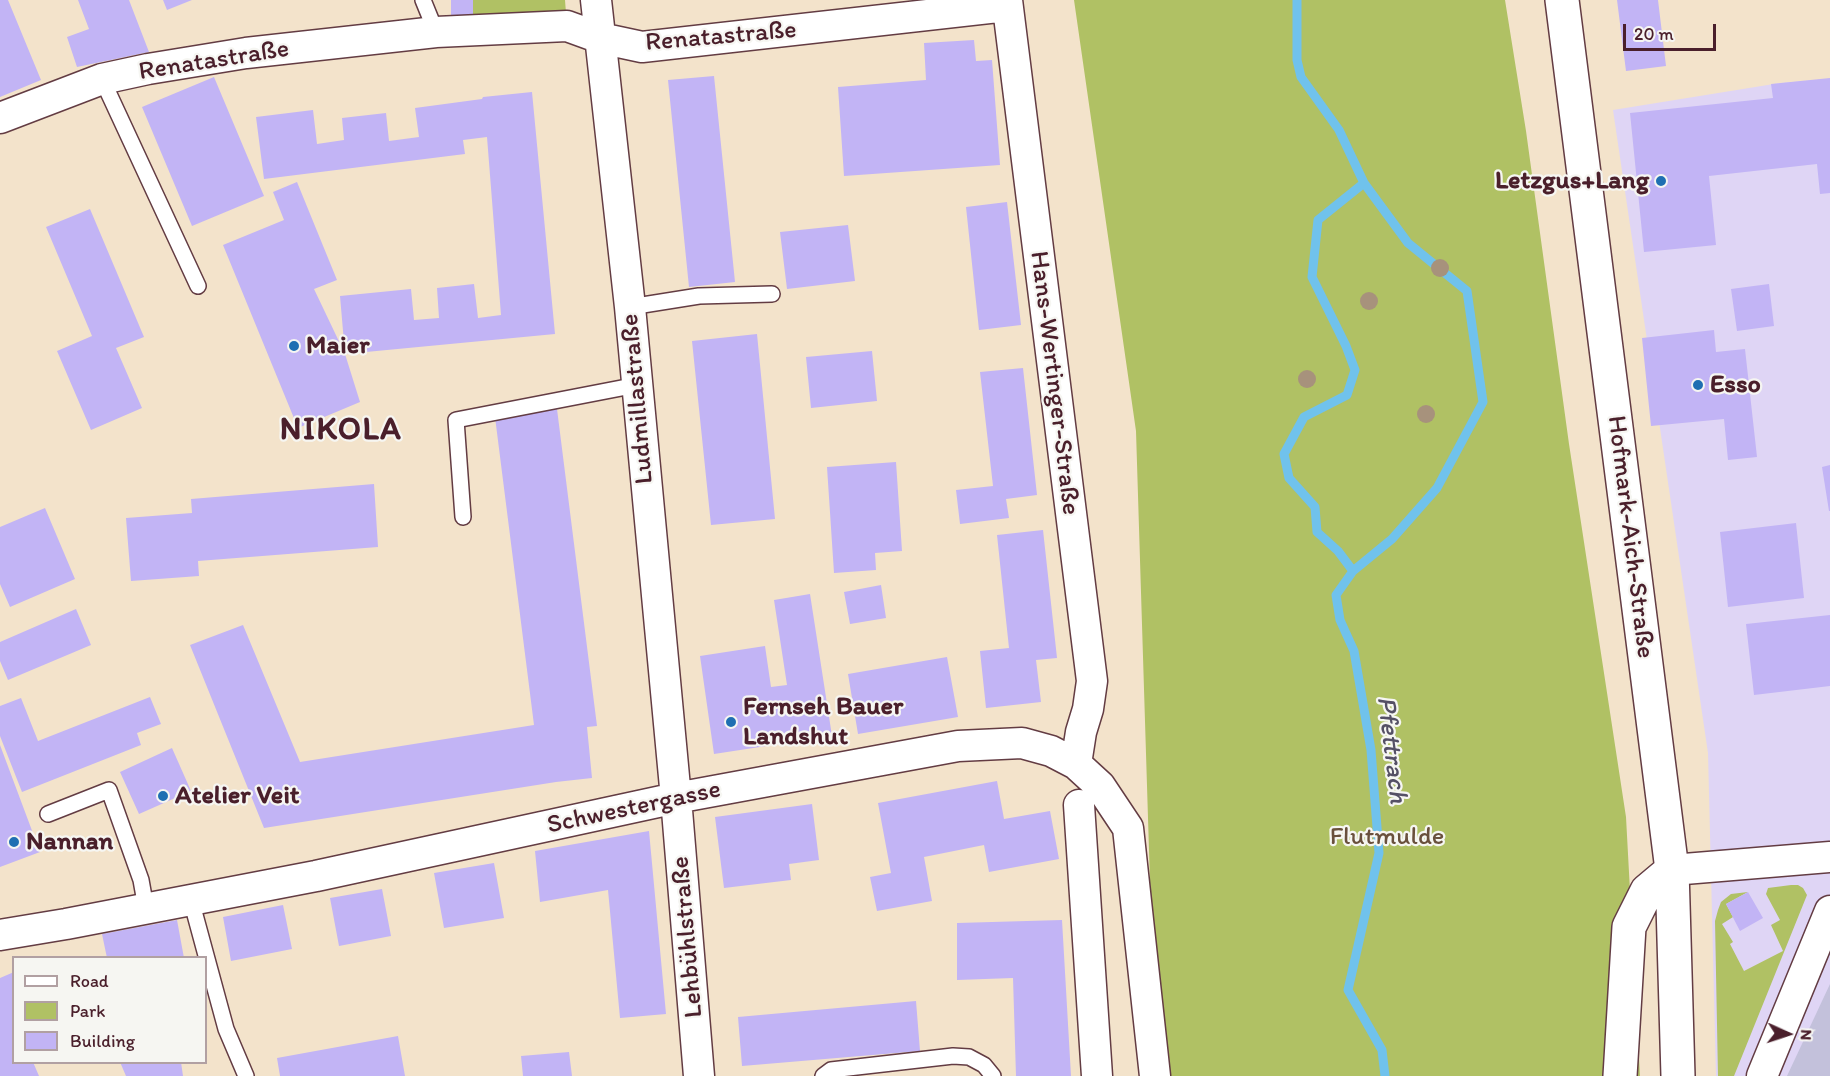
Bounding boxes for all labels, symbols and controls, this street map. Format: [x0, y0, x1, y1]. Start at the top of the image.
scale bar [1626, 12, 1719, 50]
street label: Renatastraße [644, 15, 798, 59]
text: 20 m [1634, 23, 1674, 45]
street label: Renatastraße [137, 34, 291, 88]
place label: Letzgus+Lang [1495, 165, 1649, 197]
marker: Letzgus+Lang [1654, 174, 1668, 188]
street label: Hans-Wertinger-Straße [1022, 249, 1086, 517]
street label: Ludmillastraße [615, 313, 661, 485]
place label: Maier [306, 330, 369, 362]
marker: Maier [287, 339, 301, 353]
place label: Esso [1710, 369, 1761, 401]
marker: Esso [1691, 378, 1705, 392]
district label: NIKOLA [280, 412, 402, 450]
street label: Hofmark-Aich-Straße [1600, 414, 1660, 660]
place label: Fernseh Bauer Landshut [743, 691, 903, 752]
water label: Pfettrach [1368, 695, 1414, 805]
marker: Fernseh Bauer Landshut [724, 715, 738, 729]
street label: Schwestergasse [544, 774, 724, 842]
place label: Atelier Veit [175, 780, 300, 812]
marker: Atelier Veit [156, 789, 170, 803]
park label: Flutmulde [1330, 821, 1444, 853]
place label: Nannan [26, 826, 113, 858]
marker: Nannan [7, 835, 21, 849]
street label: Lehbühlstraße [665, 855, 711, 1019]
legend [12, 956, 207, 1064]
text: Road [70, 970, 109, 992]
text: Park [70, 1000, 105, 1022]
north arrow [1758, 1004, 1818, 1064]
text: N [1797, 1029, 1816, 1041]
text: Building [70, 1030, 135, 1052]

